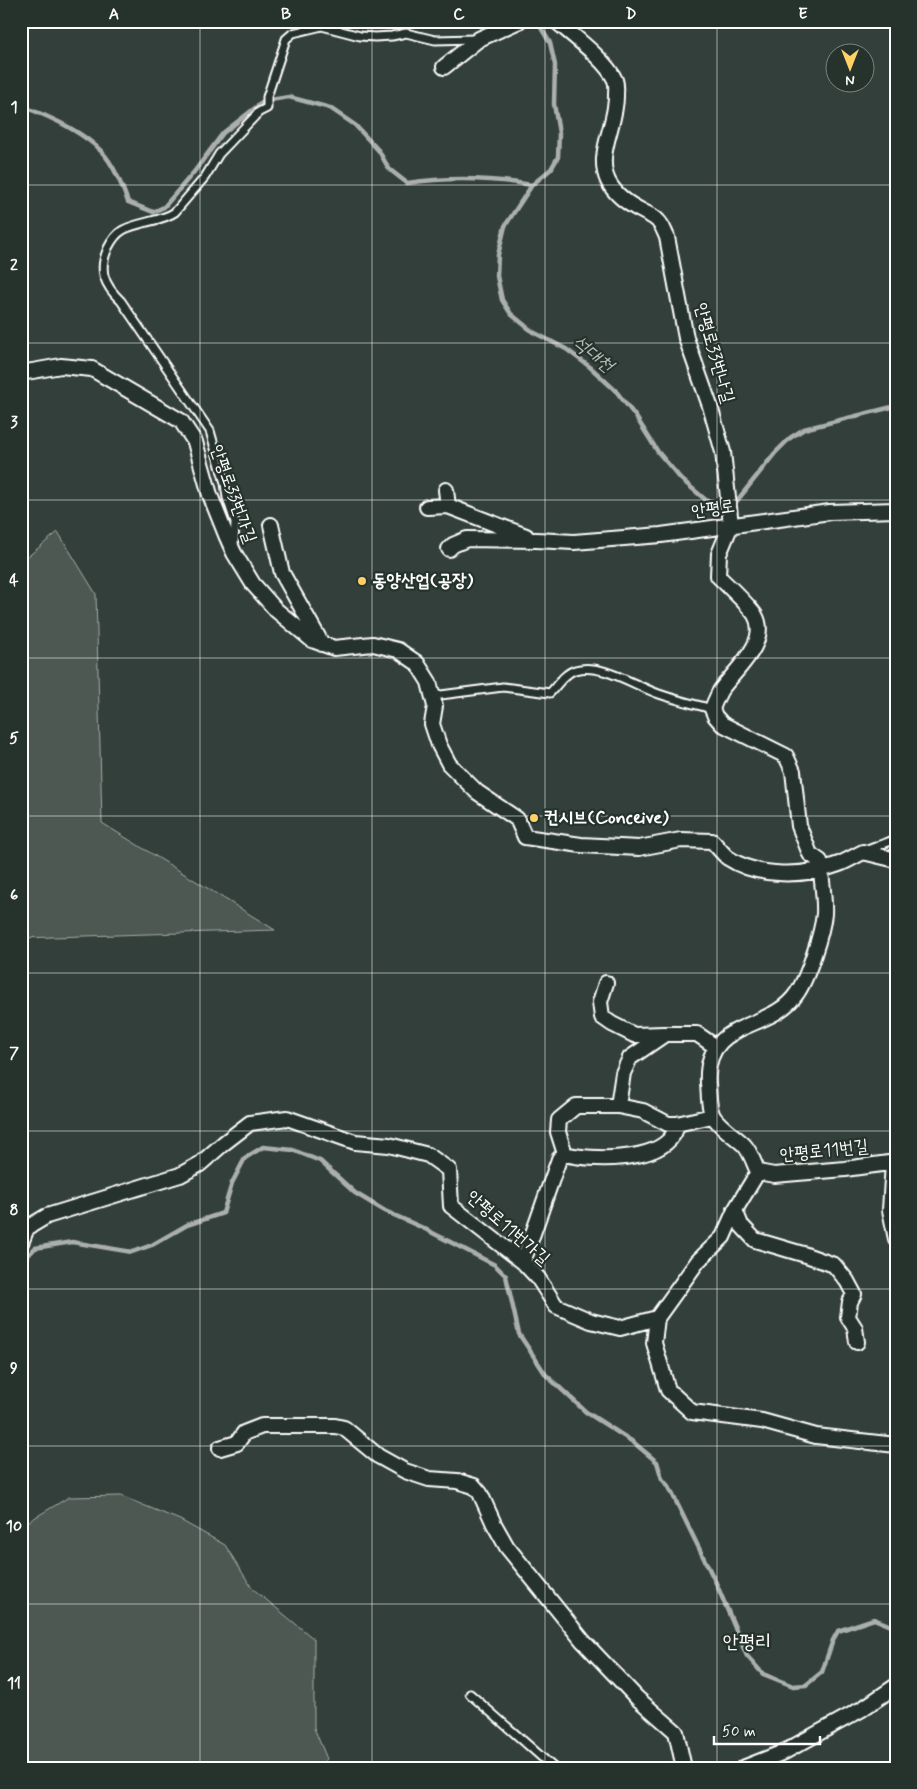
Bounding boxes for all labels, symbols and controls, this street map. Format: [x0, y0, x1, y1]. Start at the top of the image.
text: A [109, 4, 119, 25]
text: B [281, 4, 291, 25]
text: C [453, 4, 465, 25]
text: D [625, 4, 637, 25]
text: E [798, 4, 808, 25]
north arrow [824, 42, 874, 92]
text: N [845, 71, 855, 89]
text: 1 [10, 97, 18, 118]
text: 2 [10, 255, 18, 276]
street label: 안평로33번나길 [688, 300, 740, 406]
water label: 석대천 [567, 330, 620, 379]
text: 3 [10, 412, 18, 433]
street label: 안평로33번가길 [204, 441, 262, 547]
street label: 안평로 [690, 494, 736, 524]
place label: 동양산업(공장) [372, 569, 474, 593]
text: 4 [9, 570, 19, 591]
marker: 동양산업(공장) [356, 575, 368, 587]
text: 5 [9, 728, 19, 749]
place label: 컨시브(Conceive) [544, 806, 669, 830]
marker: 컨시브(Conceive) [528, 812, 540, 824]
text: 6 [10, 885, 18, 906]
text: 7 [9, 1043, 19, 1064]
street label: 안평로11번길 [779, 1134, 870, 1168]
street label: 안평로11번가길 [461, 1185, 555, 1271]
text: 8 [9, 1200, 19, 1221]
text: 9 [10, 1358, 18, 1379]
text: 10 [6, 1516, 22, 1537]
district label: 안평리 [723, 1629, 771, 1656]
text: 11 [7, 1673, 21, 1694]
scale bar [714, 1714, 821, 1746]
text: 50 m [722, 1722, 756, 1742]

